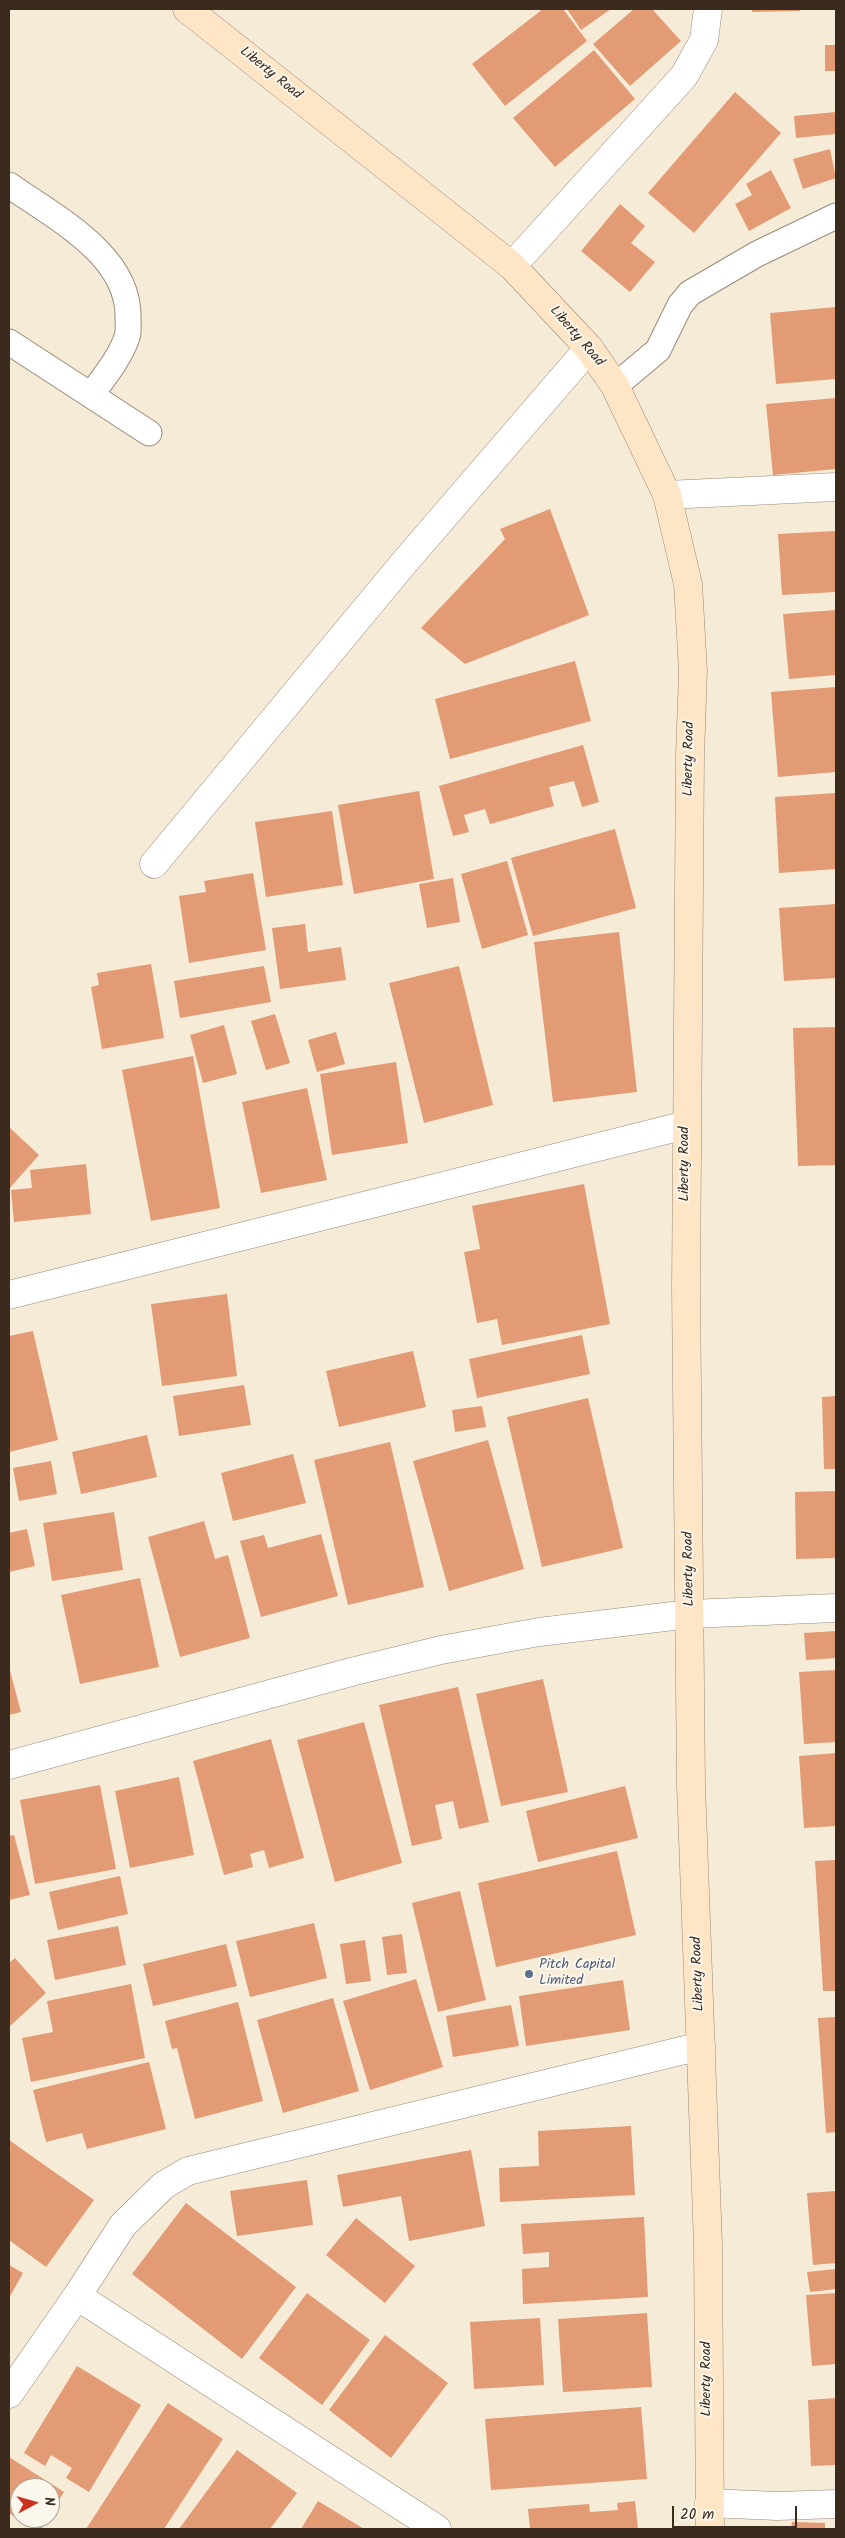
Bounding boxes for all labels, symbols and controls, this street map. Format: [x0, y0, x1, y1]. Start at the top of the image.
street label: Liberty Road [236, 44, 304, 104]
street label: Liberty Road [545, 303, 607, 371]
street label: Liberty Road [681, 721, 699, 797]
street label: Liberty Road [678, 1127, 694, 1201]
street label: Liberty Road [681, 1531, 699, 1607]
street label: Liberty Road [689, 1936, 709, 2012]
place label: Pitch Capital Limited [539, 1958, 615, 1990]
marker: Pitch Capital Limited [523, 1968, 535, 1980]
street label: Liberty Road [700, 2342, 716, 2416]
north arrow [10, 2478, 60, 2528]
text: N [38, 2496, 60, 2507]
scale bar [675, 2496, 800, 2528]
text: 20 m [680, 2503, 714, 2527]

